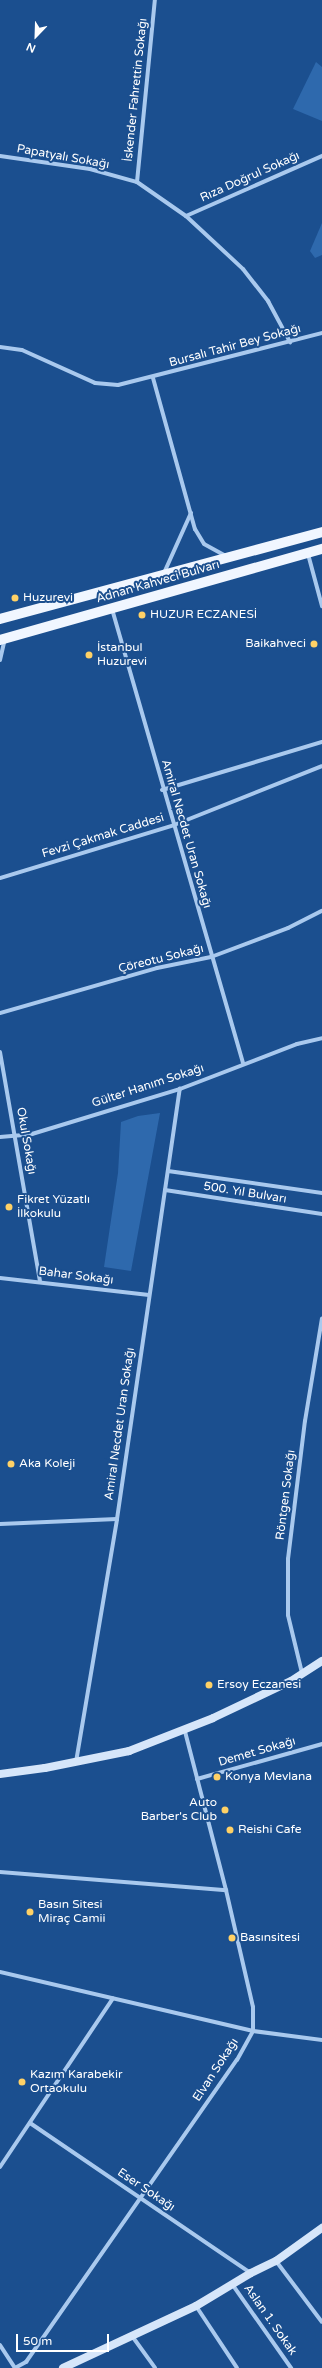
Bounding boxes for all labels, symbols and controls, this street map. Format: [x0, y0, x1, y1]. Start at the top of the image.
north arrow [16, 16, 56, 56]
street label: İskender Fahrettin Sokağı [121, 17, 151, 163]
text: N [25, 40, 38, 55]
street label: Papatyalı Sokağı [16, 142, 110, 172]
street label: Rıza Doğrul Sokağı [198, 149, 302, 205]
street label: Bursalı Tahir Bey Sokağı [168, 321, 302, 371]
street label: Adnan Kahveci Bulvarı [95, 557, 221, 607]
place label: Huzurevi [23, 591, 73, 605]
marker: Huzurevi [10, 593, 20, 603]
place label: HUZUR ECZANESİ [150, 608, 257, 622]
marker: HUZUR ECZANESİ [137, 610, 147, 620]
place label: Baikahveci [245, 637, 306, 651]
marker: Baikahveci [309, 639, 319, 649]
place label: İstanbul Huzurevi [97, 641, 147, 669]
marker: İstanbul Huzurevi [84, 650, 94, 660]
street label: Amiral Necdet Uran Sokağı [158, 758, 214, 910]
street label: Fevzi Çakmak Caddesi [40, 811, 166, 861]
street label: Çöreotu Sokağı [117, 941, 205, 977]
street label: Gülter Hanım Sokağı [90, 1061, 206, 1111]
street label: Okul Sokağı [13, 1106, 39, 1176]
street label: 500. Yıl Bulvarı [202, 1179, 288, 1207]
place label: Fikret Yüzatlı İlkokulu [17, 1193, 90, 1221]
marker: Fikret Yüzatlı İlkokulu [4, 1202, 14, 1212]
street label: Bahar Sokağı [38, 1264, 114, 1288]
street label: Amiral Necdet Uran Sokağı [102, 1347, 138, 1501]
street label: Röntgen Sokağı [273, 1449, 299, 1541]
place label: Aka Koleji [19, 1457, 75, 1471]
marker: Aka Koleji [6, 1459, 16, 1469]
place label: Ersoy Eczanesi [217, 1678, 301, 1692]
marker: Ersoy Eczanesi [204, 1680, 214, 1690]
street label: Demet Sokağı [217, 1734, 297, 1770]
place label: Konya Mevlana [225, 1770, 312, 1784]
marker: Konya Mevlana [212, 1772, 222, 1782]
place label: Auto Barber's Club [141, 1796, 217, 1824]
marker: Auto Barber's Club [220, 1805, 230, 1815]
place label: Reishi Cafe [238, 1823, 301, 1837]
marker: Reishi Cafe [225, 1825, 235, 1835]
place label: Basın Sitesi Miraç Camii [38, 1898, 105, 1926]
marker: Basın Sitesi Miraç Camii [25, 1907, 35, 1917]
place label: Basınsitesi [240, 1931, 300, 1945]
marker: Basınsitesi [227, 1933, 237, 1943]
street label: Elvan Sokağı [190, 2036, 242, 2104]
place label: Kazım Karabekir Ortaokulu [30, 2068, 122, 2096]
marker: Kazım Karabekir Ortaokulu [17, 2077, 27, 2087]
street label: Eser Sokağı [115, 2166, 177, 2214]
street label: Aslan 1. Sokak [240, 2282, 300, 2358]
scale bar [18, 2326, 111, 2352]
text: 50 m [23, 2334, 52, 2348]

